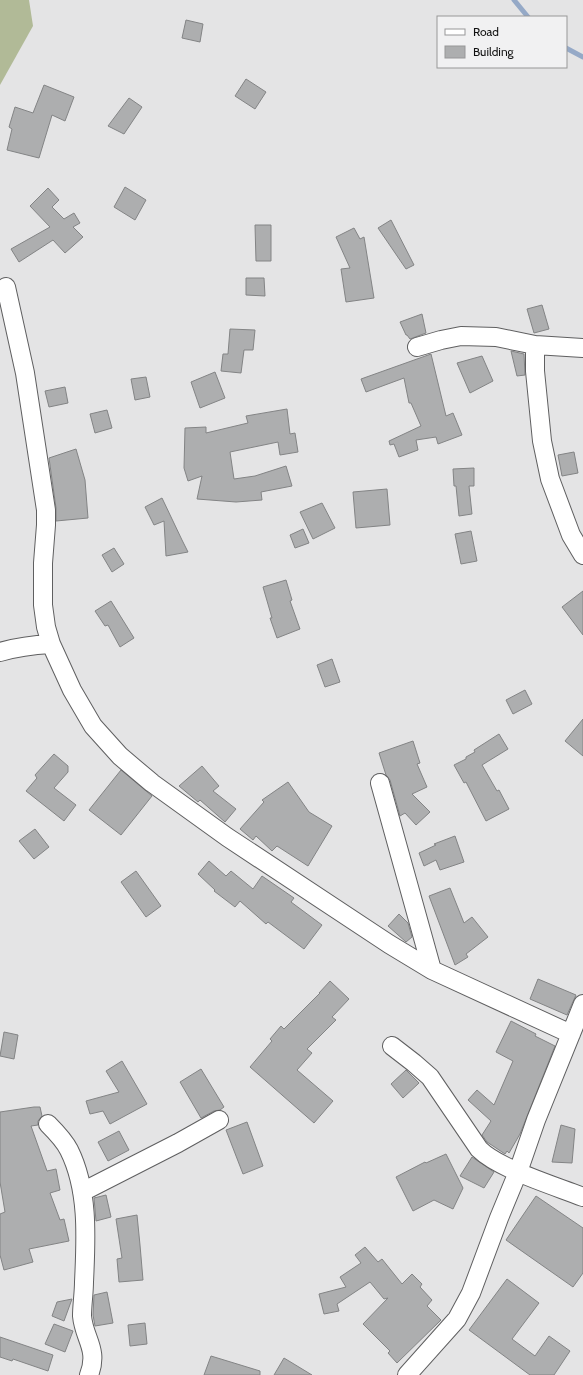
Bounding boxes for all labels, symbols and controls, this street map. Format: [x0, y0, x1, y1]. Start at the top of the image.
legend [437, 16, 567, 68]
text: Road [473, 24, 499, 39]
text: Building [473, 44, 515, 59]

